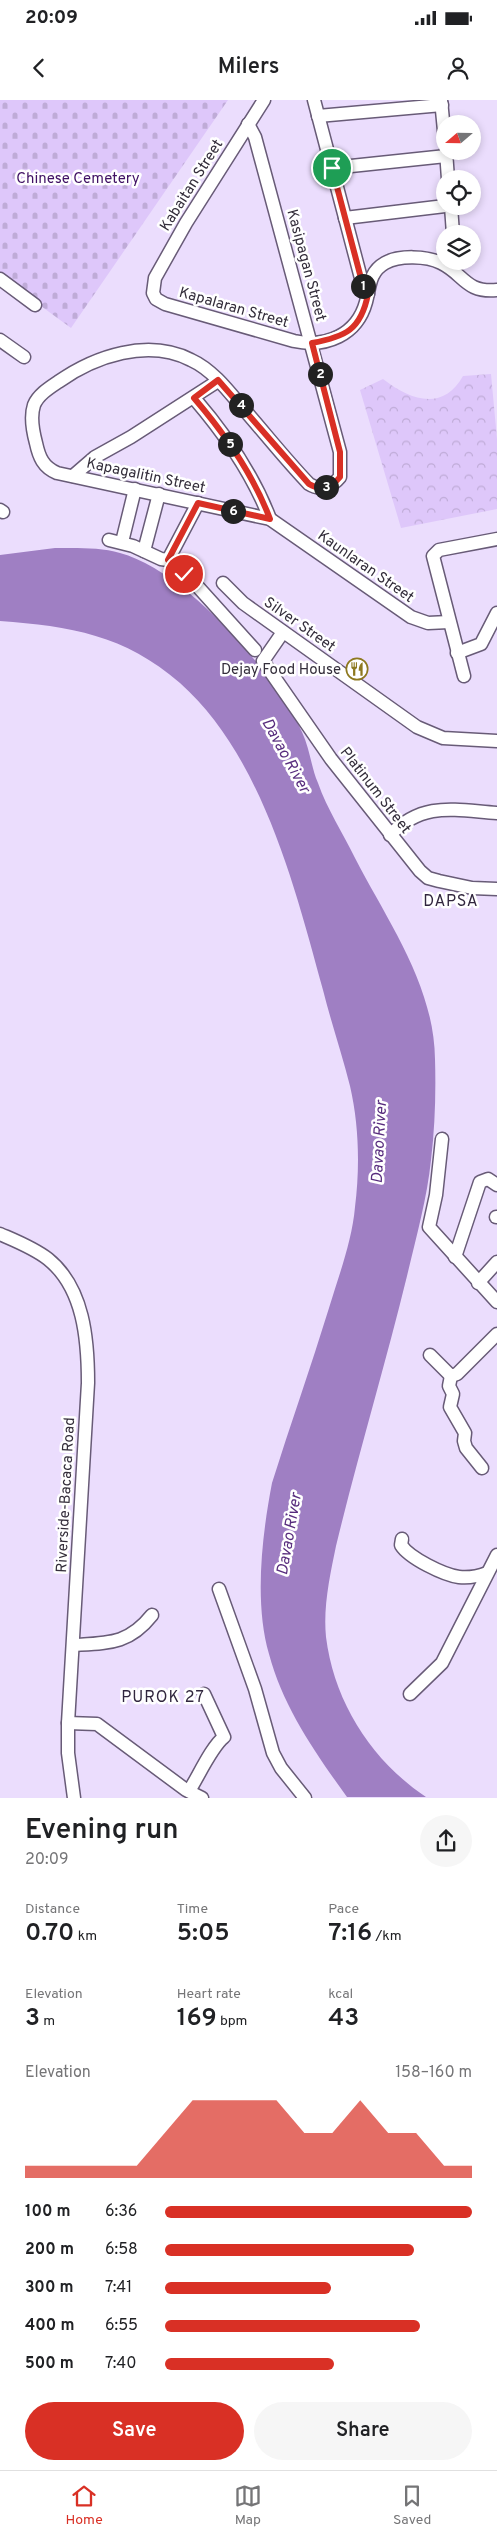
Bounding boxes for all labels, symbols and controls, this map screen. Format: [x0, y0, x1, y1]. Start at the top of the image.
text: 20:09 [25, 6, 78, 30]
icon: back [25, 54, 53, 82]
text: Milers [218, 54, 279, 81]
icon: person [444, 54, 472, 82]
north arrow [436, 115, 481, 160]
map controls [436, 115, 481, 270]
street label: Kabaitan Street [156, 136, 228, 235]
pin [311, 147, 353, 189]
icon: arrive [318, 154, 346, 182]
park label: Chinese Cemetery [16, 170, 140, 189]
button: locate [436, 170, 481, 215]
street label: Kasipagan Street [281, 207, 330, 323]
button: layers [436, 225, 481, 270]
pin: 1 [350, 274, 376, 298]
text: 1 [361, 278, 366, 295]
street label: Kapalaran Street [177, 284, 291, 333]
pin: 2 [308, 362, 332, 386]
text: 2 [316, 366, 325, 383]
pin: 4 [228, 392, 254, 418]
text: 4 [237, 397, 246, 414]
pin: 5 [218, 432, 242, 456]
text: 5 [226, 436, 235, 453]
street label: Kapagalitin Street [84, 455, 207, 498]
pin: 3 [314, 474, 338, 500]
text: 3 [322, 479, 331, 496]
pin: 6 [220, 498, 246, 524]
text: 6 [229, 503, 238, 520]
street label: Kaunlaran Street [313, 527, 417, 608]
pin [163, 553, 205, 595]
icon: check [170, 560, 198, 588]
street label: Silver Street [260, 594, 339, 657]
restaurant icon: Dejay Food House [345, 657, 369, 681]
place label: Dejay Food House [221, 661, 341, 680]
water label: Davao River [256, 715, 315, 799]
street label: Platinum Street [335, 744, 415, 838]
district label: DAPSA [423, 892, 479, 912]
water label: Davao River [368, 1098, 392, 1184]
street label: Riverside-Bacaca Road [53, 1417, 80, 1573]
water label: Davao River [273, 1490, 307, 1577]
district label: PUROK 27 [121, 1688, 205, 1708]
text: Evening run [25, 1813, 179, 1849]
button: share [420, 1815, 472, 1867]
text: 20:09 [25, 1850, 69, 1870]
text: Distance [25, 1901, 80, 1918]
text: Time [177, 1901, 208, 1918]
text: Pace [328, 1901, 359, 1918]
text: 0.70 [25, 1918, 74, 1950]
text: 5:05 [177, 1918, 230, 1950]
text: 7:16 [328, 1918, 372, 1950]
text: km [74, 1928, 97, 1945]
text: /km [372, 1928, 402, 1945]
text: Elevation [25, 1986, 83, 2003]
text: Heart rate [177, 1986, 241, 2003]
text: kcal [328, 1986, 353, 2003]
text: 3 [25, 2003, 40, 2035]
text: 169 [177, 2003, 217, 2035]
text: 43 [328, 2003, 359, 2035]
text: m [40, 2013, 55, 2030]
text: bpm [217, 2013, 247, 2030]
text: Elevation [25, 2063, 91, 2083]
text: 158–160 m [395, 2063, 472, 2083]
text: 100 m [25, 2202, 71, 2222]
text: 6:36 [105, 2202, 137, 2222]
text: 200 m [25, 2240, 74, 2260]
text: 6:58 [105, 2240, 138, 2260]
text: 300 m [25, 2278, 73, 2298]
text: 7:41 [105, 2278, 132, 2298]
text: 400 m [25, 2316, 74, 2336]
text: 6:55 [105, 2316, 138, 2336]
text: 500 m [25, 2354, 74, 2374]
text: 7:40 [105, 2354, 137, 2374]
button: Save [25, 2402, 244, 2460]
button: Share [254, 2402, 472, 2460]
tab: Home [66, 2482, 103, 2529]
tab: Map [234, 2482, 262, 2529]
tab: Saved [393, 2482, 431, 2529]

